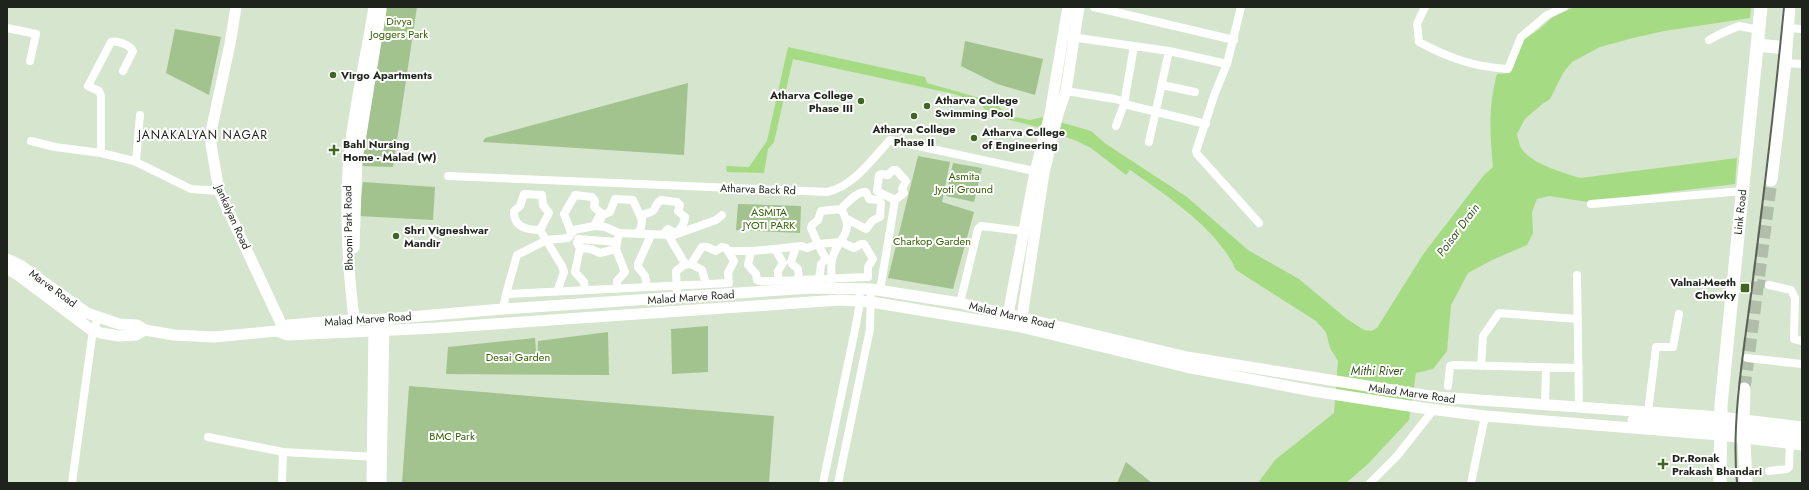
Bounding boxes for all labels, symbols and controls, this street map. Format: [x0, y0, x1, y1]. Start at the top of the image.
park label: Divya Joggers Park [368, 13, 428, 42]
place label: Virgo Apartments [340, 67, 432, 83]
marker: Virgo Apartments [328, 70, 338, 80]
place label: Atharva College Phase III [769, 87, 853, 116]
place label: Atharva College Swimming Pool [934, 92, 1018, 121]
marker: Atharva College Phase III [856, 96, 866, 106]
marker: Atharva College Swimming Pool [922, 101, 932, 111]
marker: Atharva College Phase II [909, 111, 919, 121]
place label: Atharva College Phase II [871, 121, 956, 150]
place label: Atharva College of Engineering [981, 124, 1065, 153]
district label: JANAKALYAN NAGAR [136, 126, 268, 144]
marker: Atharva College of Engineering [969, 133, 979, 143]
place label: Bahl Nursing Home - Malad (W) [343, 136, 436, 165]
marker: Bahl Nursing Home - Malad (W) [328, 144, 340, 156]
park label: Asmita Jyoti Ground [933, 168, 993, 197]
street label: Jankalyan Road [211, 180, 254, 252]
street label: Atharva Back Rd [720, 180, 796, 198]
street label: Bhoomi Park Road [339, 185, 357, 271]
street label: Link Road [1730, 189, 1750, 235]
water label: Poisar Drain [1432, 200, 1484, 260]
park label: ASMITA JYOTI PARK [741, 204, 796, 233]
place label: Shri Vigneshwar Mandir [404, 222, 489, 251]
marker: Shri Vigneshwar Mandir [391, 231, 401, 241]
park label: Charkop Garden [893, 233, 971, 249]
street label: Marve Road [26, 265, 80, 311]
place label: Valnai-Meeth Chowky [1669, 274, 1736, 303]
marker: Valnai-Meeth Chowky [1739, 282, 1751, 294]
street label: Malad Marve Road [647, 286, 735, 308]
street label: Malad Marve Road [968, 297, 1056, 333]
street label: Malad Marve Road [324, 308, 412, 330]
park label: Desai Garden [486, 349, 550, 365]
water label: Mithi River [1351, 362, 1404, 380]
street label: Malad Marve Road [1368, 379, 1456, 407]
park label: BMC Park [429, 428, 475, 444]
place label: Dr.Ronak Prakash Bhandari [1672, 450, 1762, 479]
marker: Dr.Ronak Prakash Bhandari [1657, 458, 1669, 470]

